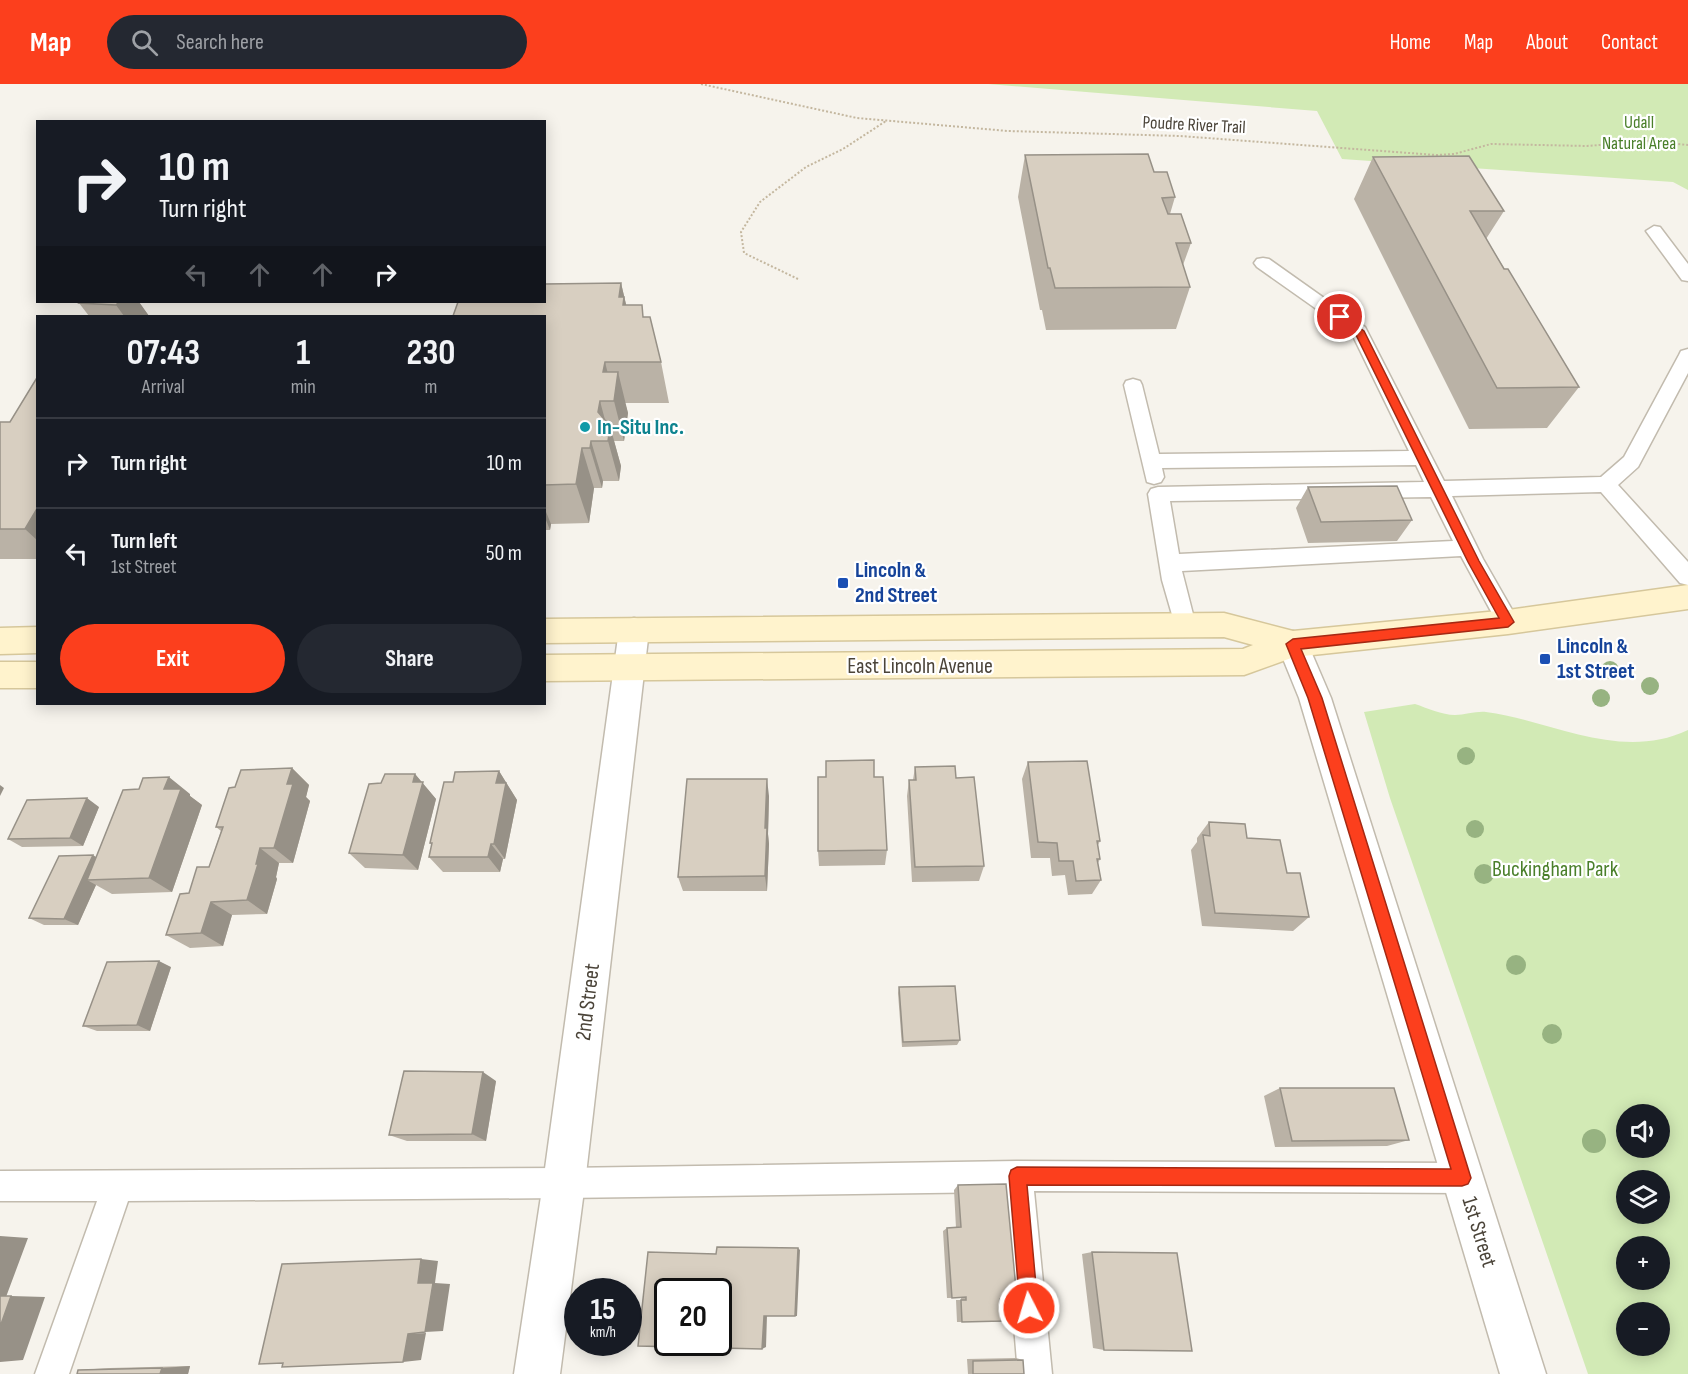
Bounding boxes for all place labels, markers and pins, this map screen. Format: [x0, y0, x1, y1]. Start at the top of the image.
pin [1314, 291, 1365, 342]
place label: In-Situ Inc. [597, 414, 684, 441]
marker: In-Situ Inc. [578, 420, 592, 434]
place label: Lincoln & 2nd Street [855, 557, 937, 609]
marker: Lincoln & 2nd Street [836, 576, 850, 590]
place label: Lincoln & 1st Street [1557, 633, 1635, 685]
marker: Lincoln & 1st Street [1538, 652, 1552, 666]

